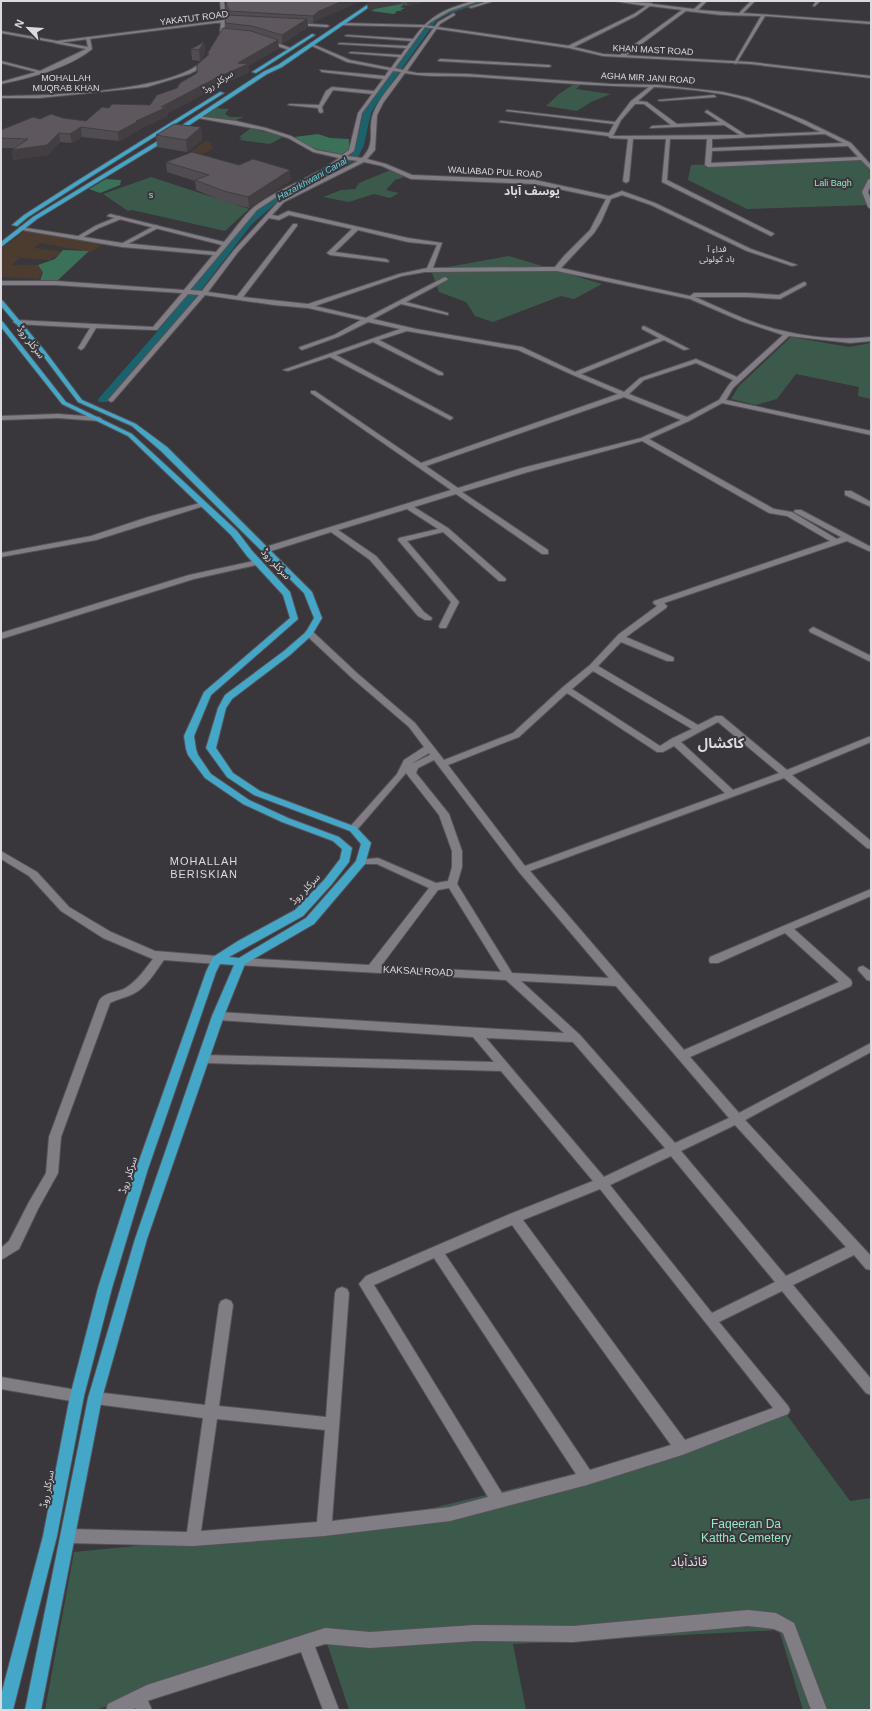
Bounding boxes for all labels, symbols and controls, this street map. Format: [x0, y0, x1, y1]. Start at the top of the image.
north arrow [8, 8, 48, 48]
street label: YAKATUT ROAD [159, 9, 229, 27]
text: N [12, 18, 26, 30]
street label: KHAN MAST ROAD [612, 43, 694, 57]
street label: سرکلر روڈ [201, 68, 236, 96]
street label: AGHA MIR JANI ROAD [601, 71, 696, 85]
district label: MOHALLAH MUQRAB KHAN [32, 73, 100, 93]
water label: Hazarkhwani Canal [275, 155, 349, 202]
street label: WALIABAD PUL ROAD [448, 165, 543, 179]
park label: Lali Bagh [814, 178, 852, 188]
district label: یوسف آباد [504, 184, 560, 198]
park label: s [149, 190, 154, 200]
district label: فداء آ باد کولونی [699, 244, 735, 265]
street label: سرکلر روڈ [14, 324, 47, 361]
street label: سرکلر روڈ [258, 546, 293, 583]
district label: کاکشال [698, 735, 745, 752]
district label: MOHALLAH BERISKIAN [170, 855, 238, 880]
street label: سرکلر روڈ [288, 871, 323, 907]
street label: KAKSAL ROAD [383, 964, 453, 978]
street label: سرکلر روڈ [117, 1155, 140, 1195]
street label: سرکلر روڈ [38, 1469, 57, 1509]
park label: Faqeeran Da Kattha Cemetery [701, 1517, 791, 1545]
district label: قائدآباد [671, 1554, 707, 1569]

